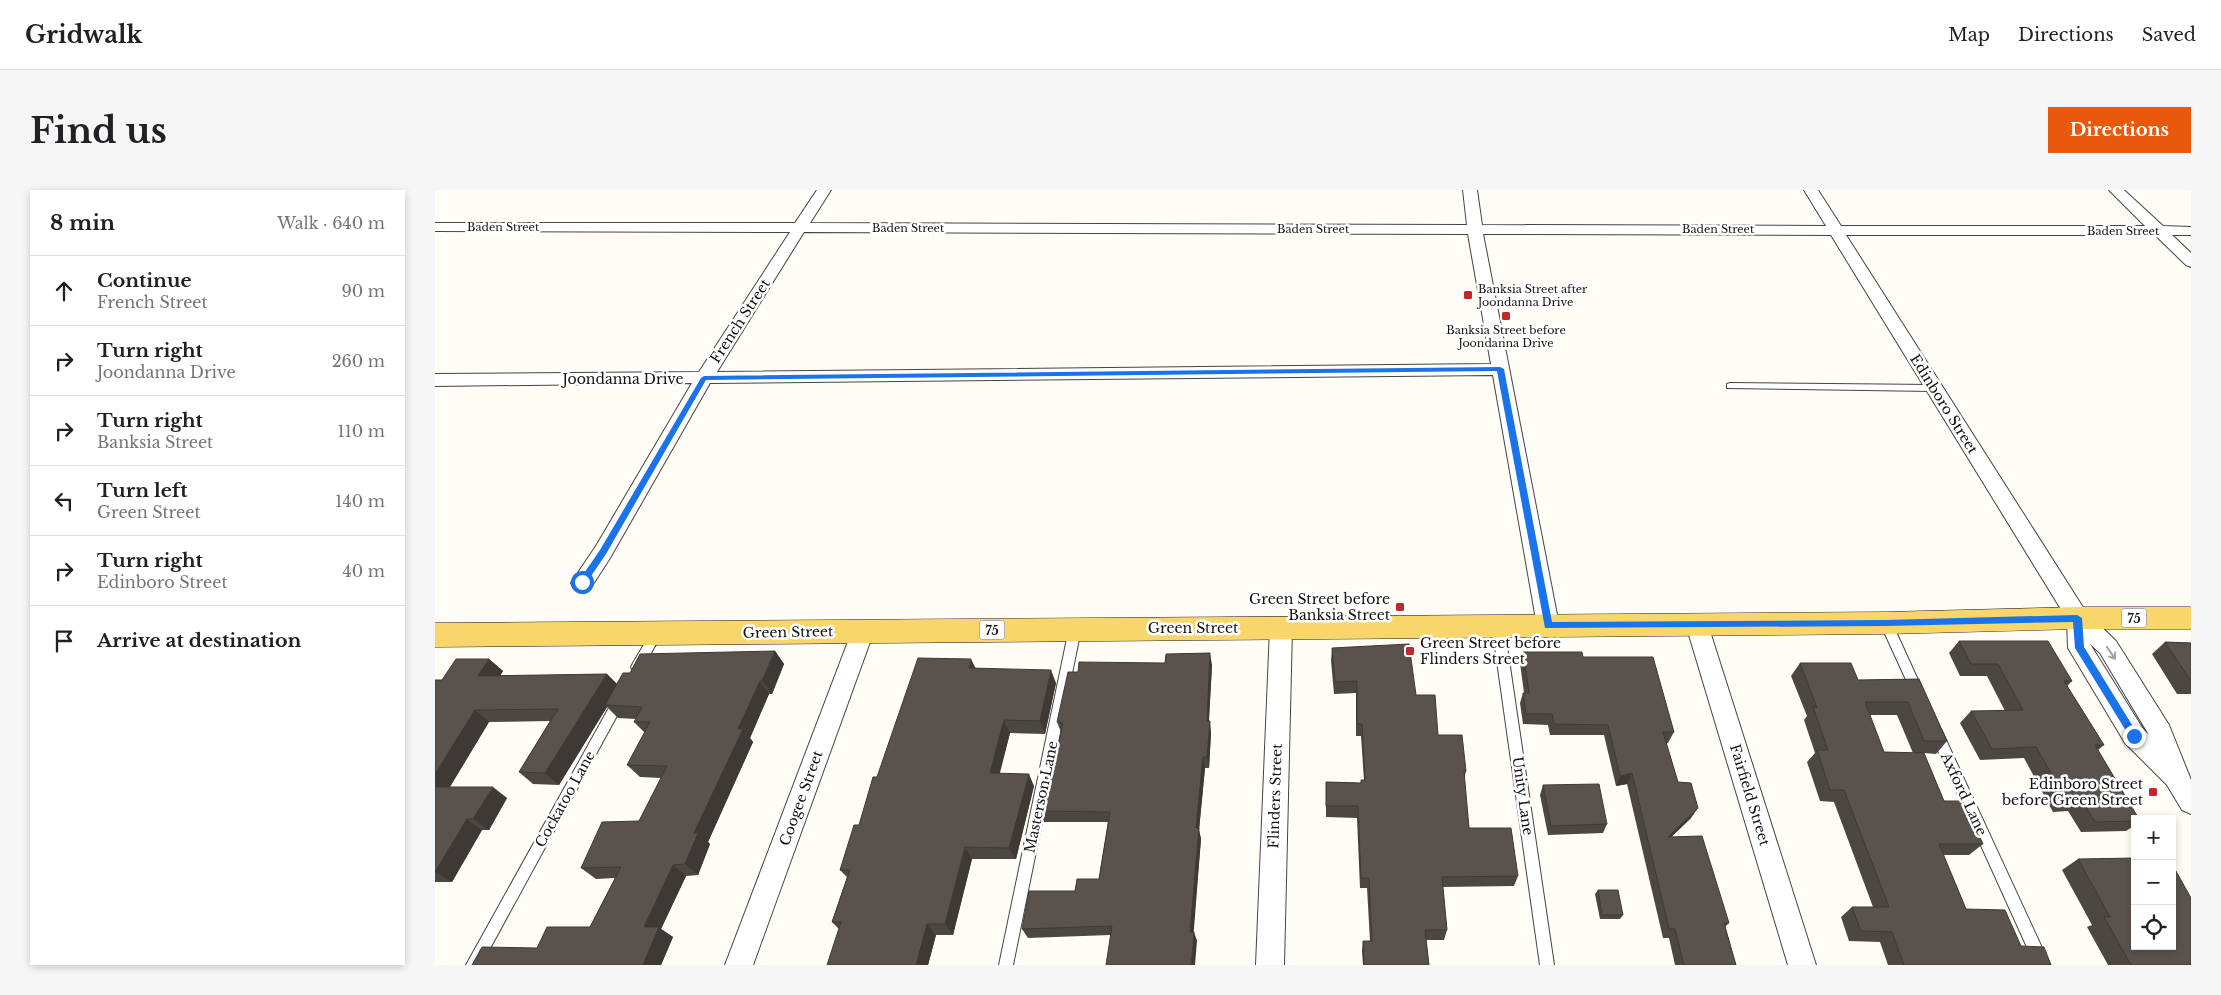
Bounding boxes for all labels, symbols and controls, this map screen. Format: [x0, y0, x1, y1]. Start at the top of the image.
text: Gridwalk [25, 20, 142, 49]
text: Map [1948, 24, 1990, 46]
text: Directions [2018, 24, 2114, 46]
text: Saved [2142, 24, 2196, 46]
button: Directions [2048, 107, 2191, 153]
text: Find us [30, 109, 167, 152]
text: 8 min [50, 210, 115, 236]
text: Walk · 640 m [277, 213, 385, 233]
street label: Baden Street [467, 220, 540, 234]
street label: Baden Street [872, 221, 945, 235]
street label: Baden Street [1277, 222, 1350, 236]
street label: Baden Street [1682, 222, 1755, 236]
street label: Baden Street [2087, 224, 2160, 238]
text: Continue [97, 269, 192, 292]
street label: French Street [706, 275, 774, 366]
icon: ahead [50, 277, 78, 305]
text: 90 m [342, 281, 385, 301]
place label: Banksia Street after Joondanna Drive [1476, 282, 1588, 309]
marker: Banksia Street after Joondanna Drive [1462, 289, 1474, 301]
text: French Street [97, 292, 208, 312]
marker: Banksia Street before Joondanna Drive [1500, 310, 1512, 322]
place label: Banksia Street before Joondanna Drive [1446, 323, 1566, 350]
text: Turn right [97, 339, 203, 362]
icon: right [50, 347, 78, 375]
text: 260 m [332, 351, 385, 371]
street label: Edinboro Street [1906, 351, 1982, 458]
text: Joondanna Drive [97, 362, 236, 382]
street label: Joondanna Drive [560, 370, 684, 388]
text: Turn right [97, 409, 203, 432]
icon: right [50, 417, 78, 445]
text: 110 m [338, 421, 385, 441]
text: Banksia Street [97, 432, 213, 452]
text: Turn left [97, 479, 188, 502]
icon: left [50, 487, 78, 515]
text: 140 m [335, 491, 385, 511]
text: Green Street [97, 502, 200, 522]
text: Turn right [97, 549, 203, 572]
icon: right [50, 557, 78, 585]
text: 40 m [342, 561, 385, 581]
route start [571, 571, 594, 594]
text: Edinboro Street [97, 572, 227, 592]
place label: Green Street before Banksia Street [1249, 590, 1391, 624]
marker: Green Street before Banksia Street [1394, 601, 1406, 613]
road number: 75 [2121, 608, 2147, 628]
street label: Green Street [1148, 619, 1239, 637]
road number: 75 [979, 620, 1005, 640]
street label: Green Street [743, 622, 834, 642]
icon: arrive [50, 627, 78, 655]
text: Arrive at destination [97, 629, 301, 652]
place label: Green Street before Flinders Street [1420, 634, 1561, 668]
marker: Green Street before Flinders Street [1404, 645, 1416, 657]
one-way arrow [2106, 646, 2116, 660]
route end [2123, 725, 2146, 748]
street label: Masterson Lane [1020, 739, 1062, 855]
street label: Fairfield Street [1726, 742, 1774, 849]
street label: Flinders Street [1264, 743, 1286, 849]
street label: Coogee Street [775, 747, 827, 848]
street label: Cockatoo Lane [531, 748, 599, 850]
street label: Axford Lane [1936, 749, 1991, 838]
street label: Unity Lane [1509, 755, 1537, 837]
place label: Edinboro Street before Green Street [2001, 775, 2144, 809]
marker: Edinboro Street before Green Street [2147, 786, 2159, 798]
map controls [2131, 815, 2176, 950]
button: + [2131, 815, 2176, 860]
button: − [2131, 860, 2176, 905]
button: locate [2131, 905, 2176, 950]

